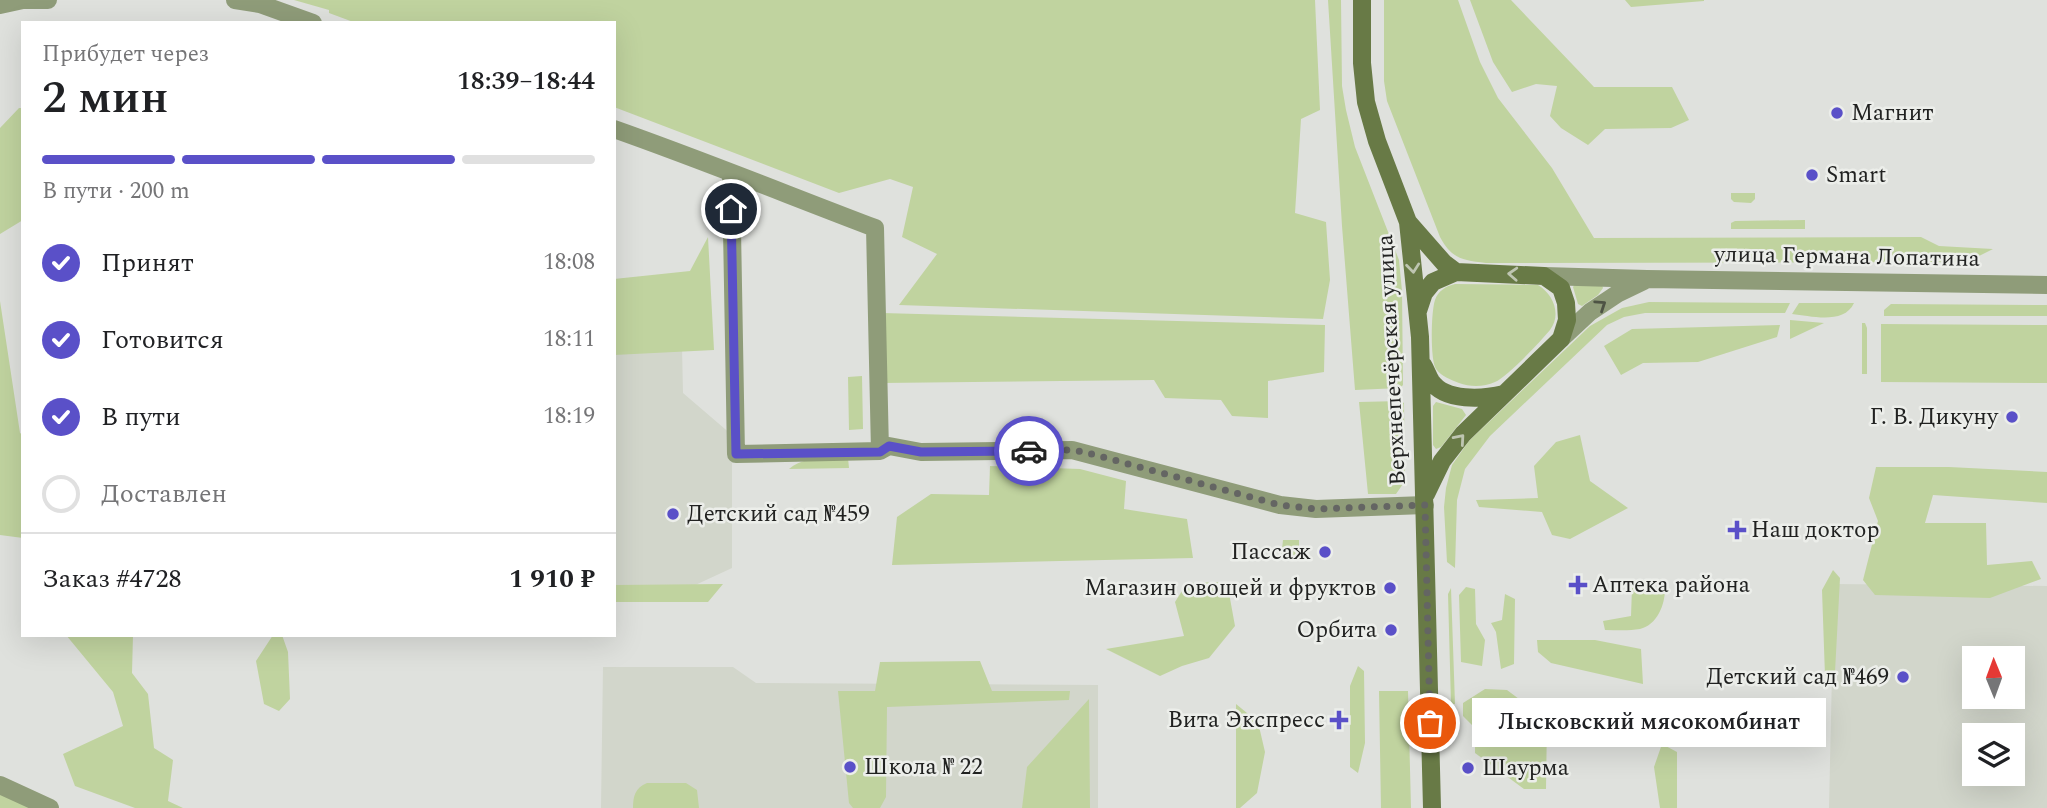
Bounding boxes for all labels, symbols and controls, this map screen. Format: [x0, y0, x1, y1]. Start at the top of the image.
text: Прибудет через [42, 37, 209, 72]
text: 18:39–18:44 [457, 61, 595, 101]
text: 2 мин [42, 63, 168, 133]
place label: Магнит [1851, 96, 1934, 131]
marker: Магнит [1829, 105, 1845, 121]
place label: Smart [1826, 158, 1886, 193]
marker: Smart [1804, 167, 1820, 183]
text: В пути · 200 m [42, 174, 190, 209]
pin [701, 179, 761, 239]
icon: home [712, 190, 750, 228]
street label: Верхнепечёрская улица [1368, 233, 1416, 487]
street label: улица Германа Лопатина [1713, 237, 1980, 277]
text: Принят [101, 243, 194, 283]
icon: check [42, 244, 80, 282]
text: 18:08 [543, 245, 595, 280]
one-way arrow [1405, 262, 1420, 273]
one-way arrow [1507, 267, 1518, 282]
one-way arrow [1593, 300, 1606, 313]
text: Готовится [101, 320, 224, 360]
icon: check [42, 321, 80, 359]
text: 18:11 [543, 322, 595, 357]
text: В пути [101, 397, 181, 437]
icon: check [42, 398, 80, 436]
text: 18:19 [543, 399, 595, 434]
place label: Г. В. Дикуну [1869, 400, 1999, 435]
marker: Г. В. Дикуну [2004, 409, 2020, 425]
courier [994, 416, 1064, 486]
icon: car [1010, 432, 1048, 470]
one-way arrow [1452, 434, 1464, 447]
text: Доставлен [101, 474, 227, 514]
place label: Детский сад №459 [687, 497, 870, 532]
marker: Детский сад №459 [665, 506, 681, 522]
place label: Наш доктор [1751, 513, 1879, 548]
marker: Наш доктор [1729, 522, 1745, 538]
place label: Пассаж [1231, 535, 1311, 570]
marker: Пассаж [1317, 544, 1333, 560]
text: Заказ #4728 [42, 559, 181, 599]
text: 1 910 ₽ [509, 559, 595, 599]
place label: Аптека района [1592, 568, 1750, 603]
place label: Магазин овощей и фруктов [1084, 571, 1376, 606]
marker: Аптека района [1570, 577, 1586, 593]
marker: Магазин овощей и фруктов [1382, 580, 1398, 596]
place label: Орбита [1296, 613, 1377, 648]
marker: Орбита [1383, 622, 1399, 638]
north arrow [1962, 646, 2025, 709]
map controls [1962, 646, 2025, 786]
place label: Детский сад №469 [1706, 660, 1889, 695]
marker: Детский сад №469 [1895, 669, 1911, 685]
pin [1400, 693, 1460, 753]
callout: Лысковский мясокомбинат [1472, 698, 1826, 748]
place label: Вита Экспресс [1168, 703, 1325, 738]
icon: bag [1411, 704, 1449, 742]
text: Лысковский мясокомбинат [1498, 705, 1800, 740]
marker: Вита Экспресс [1331, 712, 1347, 728]
button: layers [1962, 723, 2025, 786]
place label: Школа № 22 [864, 750, 983, 785]
place label: Шаурма [1482, 751, 1569, 786]
marker: Школа № 22 [842, 759, 858, 775]
marker: Шаурма [1460, 760, 1476, 776]

